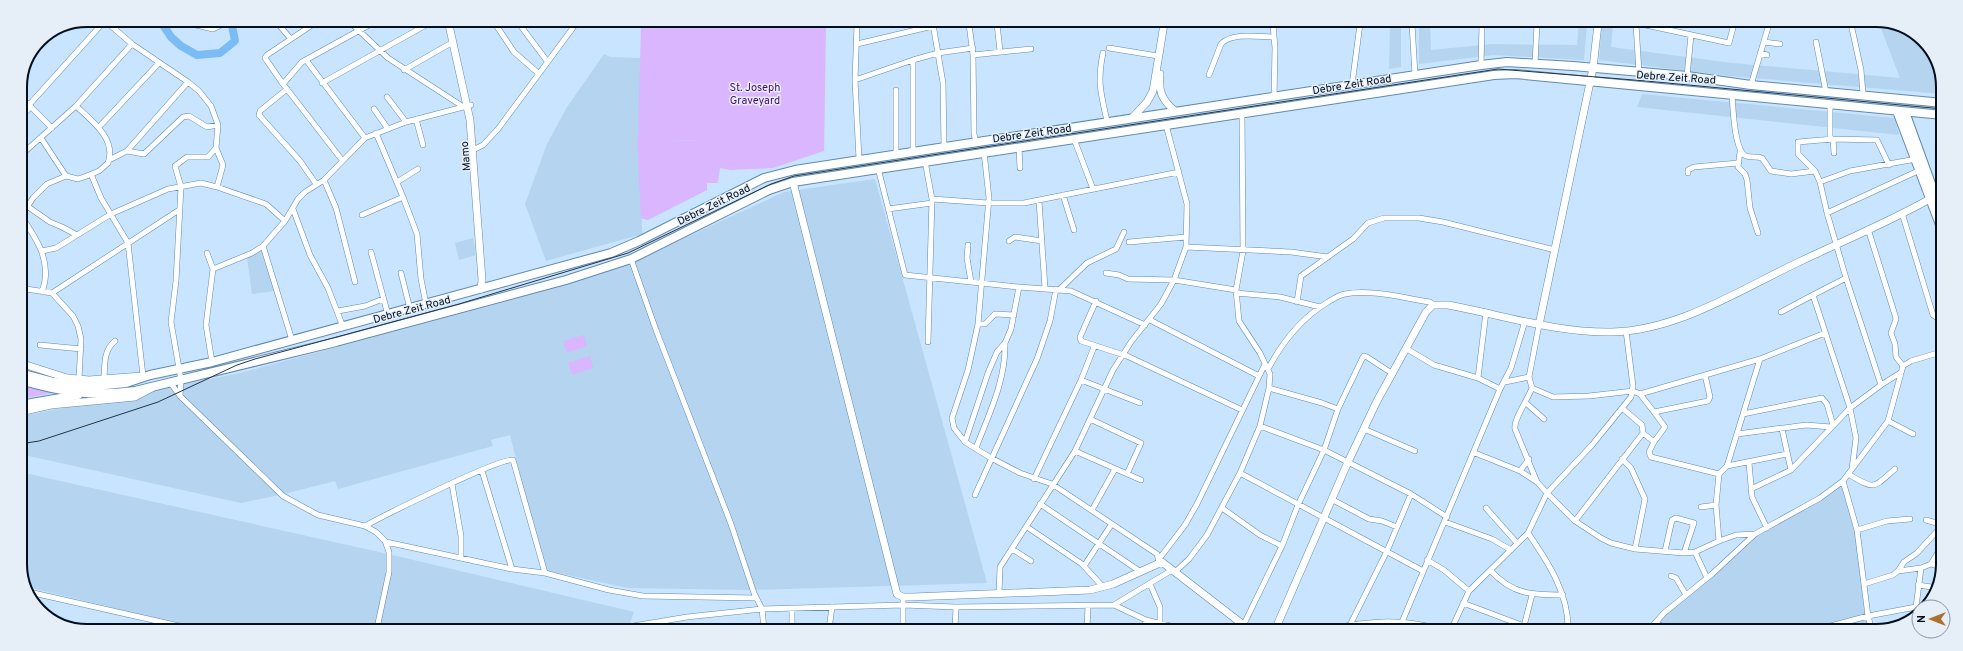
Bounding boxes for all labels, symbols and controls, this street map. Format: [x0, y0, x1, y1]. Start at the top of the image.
street label: Debre Zeit Road [1636, 68, 1716, 88]
street label: Debre Zeit Road [1311, 72, 1393, 98]
park label: St. Joseph Graveyard [730, 81, 781, 108]
street label: Debre Zeit Road [992, 122, 1072, 146]
street label: Mamo [458, 140, 474, 172]
street label: Debre Zeit Road [675, 181, 753, 229]
street label: Debre Zeit Road [372, 293, 452, 327]
north arrow [1911, 599, 1951, 639]
text: N [1915, 615, 1929, 623]

